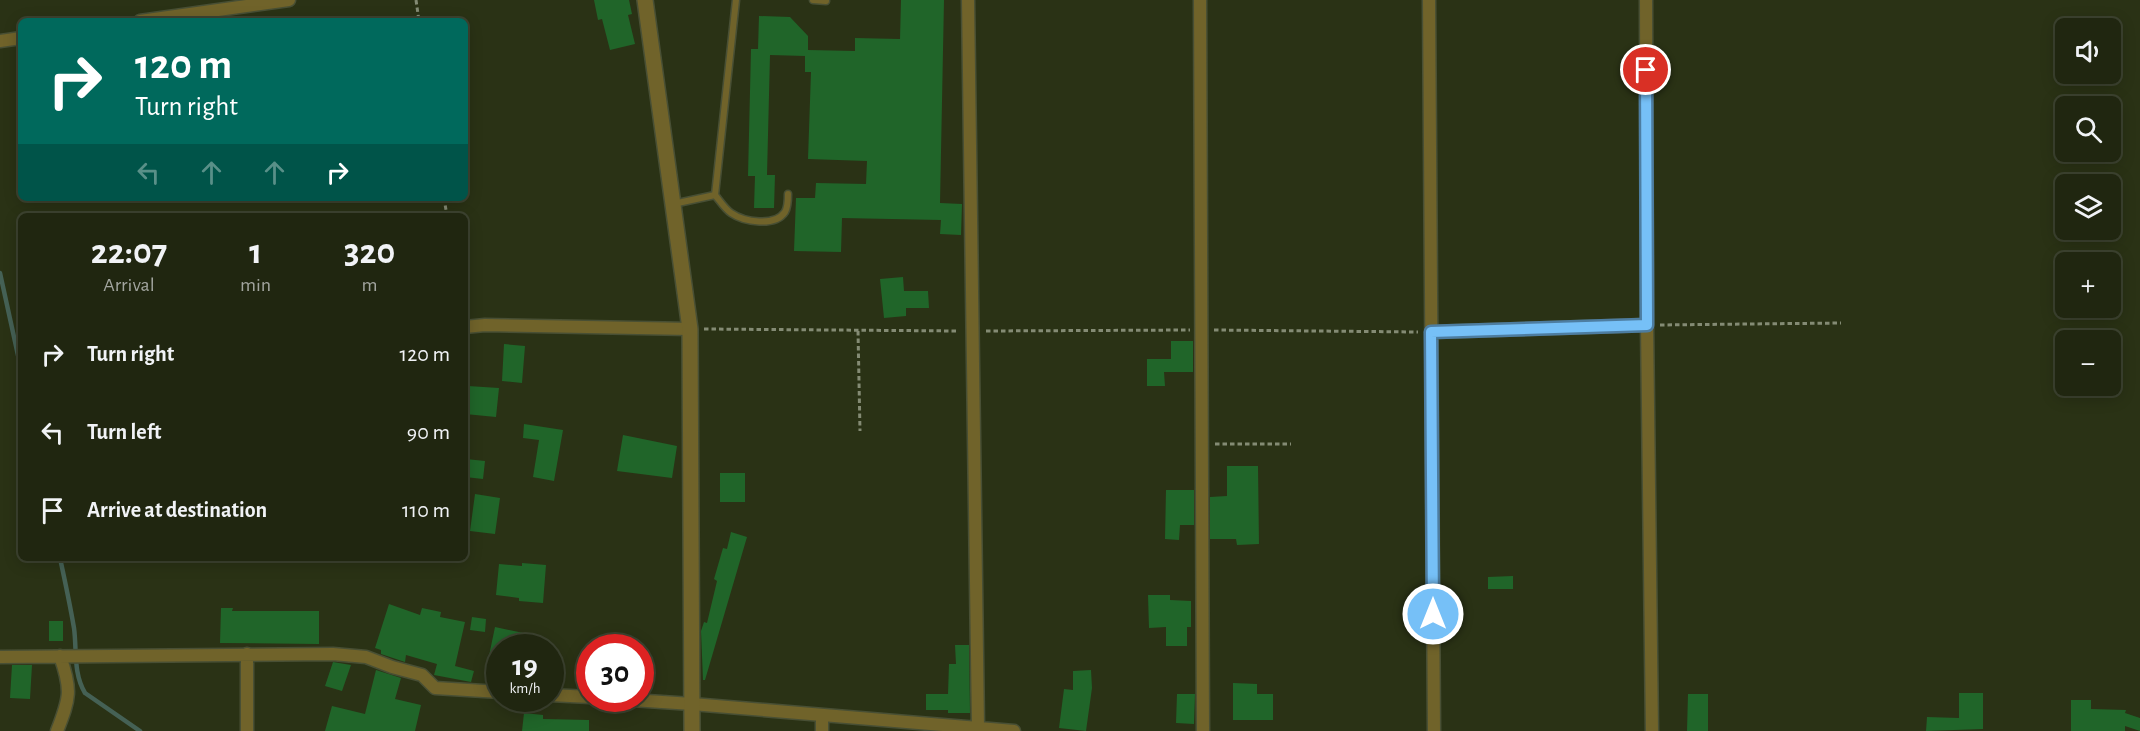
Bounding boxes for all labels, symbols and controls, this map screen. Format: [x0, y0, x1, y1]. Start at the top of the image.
map controls [2055, 18, 2121, 396]
button: sound [2055, 18, 2121, 84]
icon: right [36, 42, 114, 120]
text: 120 m [135, 44, 232, 86]
pin [1620, 44, 1671, 95]
icon: arrive [1629, 53, 1662, 86]
text: Turn right [135, 93, 238, 120]
button: search [2055, 96, 2121, 162]
icon: left [132, 156, 165, 189]
icon: ahead [195, 156, 228, 189]
icon: ahead [258, 156, 291, 189]
icon: right [321, 156, 354, 189]
button: layers [2055, 174, 2121, 240]
text: 22:07 [91, 234, 167, 270]
text: 1 [249, 234, 262, 270]
text: 320 [344, 234, 395, 270]
button: + [2055, 252, 2121, 318]
text: Arrival [103, 275, 155, 295]
text: min [240, 275, 271, 295]
text: m [362, 275, 378, 295]
button: − [2055, 330, 2121, 396]
icon: right [36, 338, 69, 371]
text: Turn right [87, 343, 174, 365]
text: 120 m [400, 343, 450, 365]
icon: left [36, 416, 69, 449]
text: Turn left [87, 421, 161, 443]
text: 90 m [407, 421, 450, 443]
icon: arrive [36, 494, 69, 527]
text: Arrive at destination [87, 499, 267, 521]
text: 110 m [402, 499, 450, 521]
position arrow [1401, 582, 1465, 646]
speed limit sign: 30 [576, 634, 654, 712]
text: 19 [512, 651, 538, 681]
text: km/h [510, 681, 540, 696]

